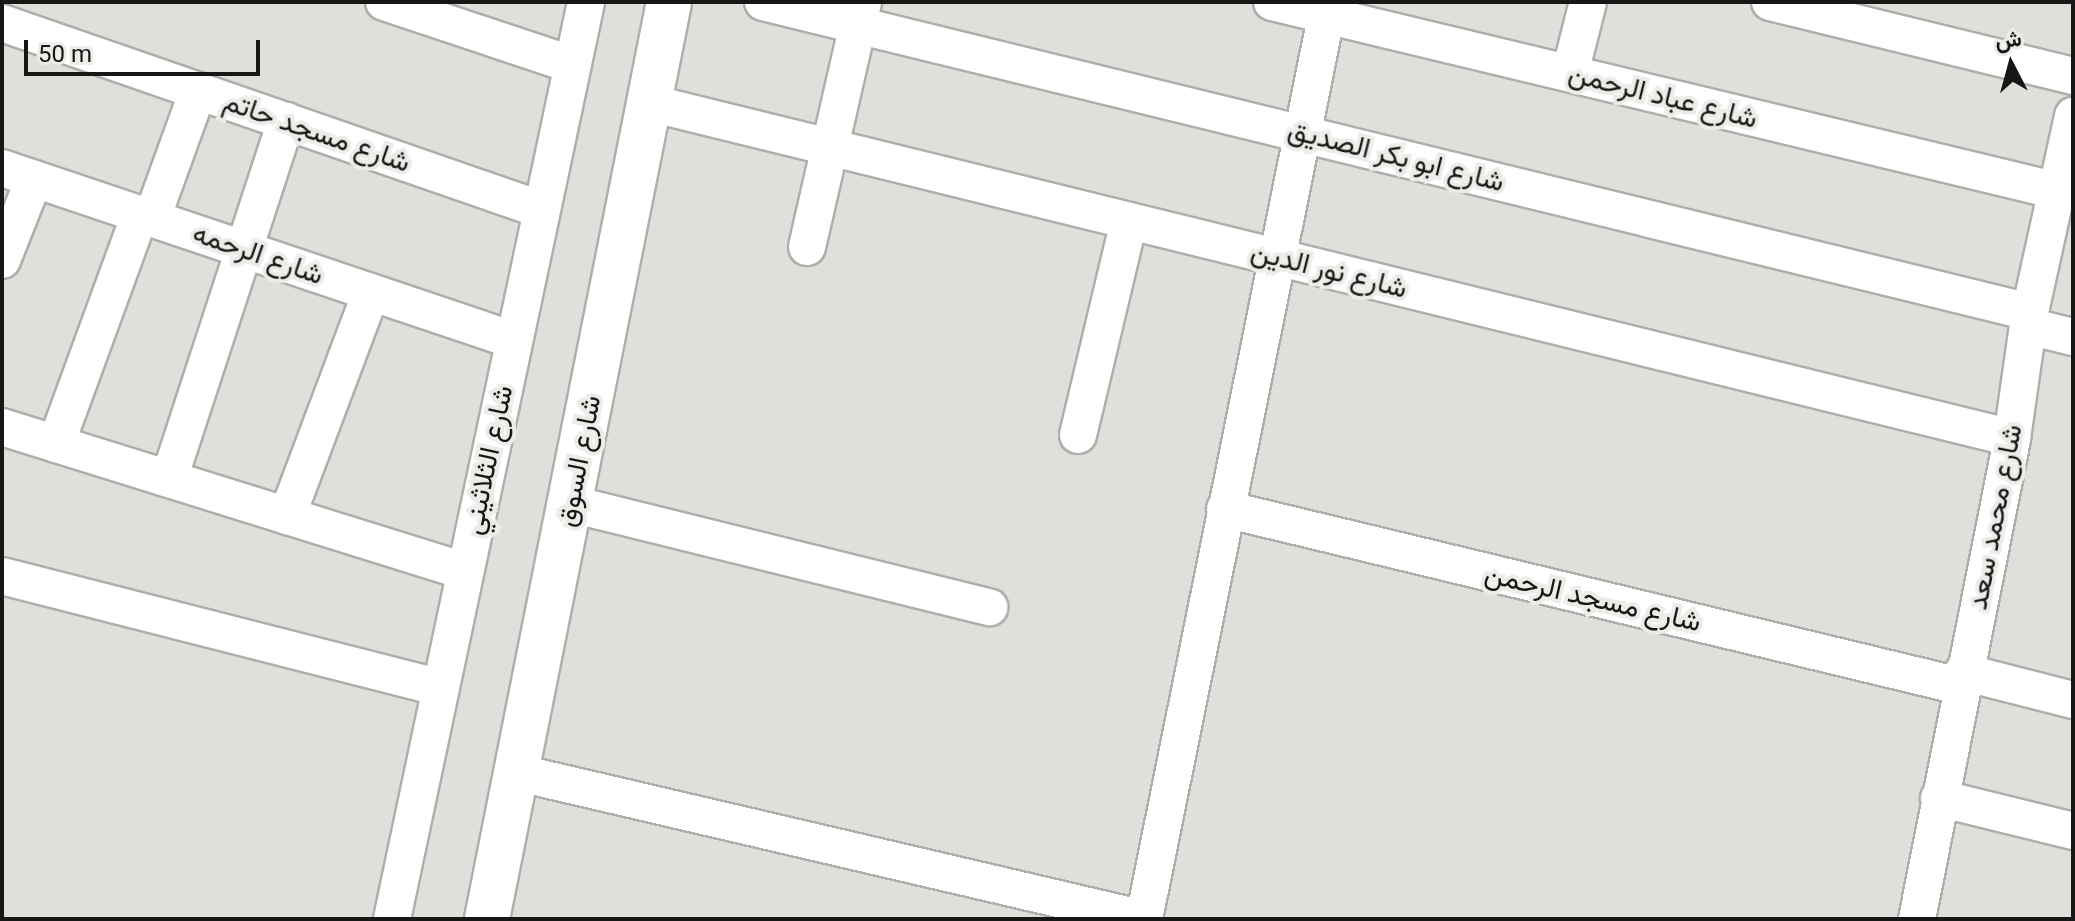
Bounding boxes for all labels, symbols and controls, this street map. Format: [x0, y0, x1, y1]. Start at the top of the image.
scale bar [28, 24, 264, 74]
north arrow [1971, 24, 2051, 104]
text: ش [1994, 26, 2023, 53]
text: 50 m [38, 40, 92, 68]
street label: شارع عباد الرحمن [1565, 56, 1761, 136]
street label: شارع مسجد حاتم [219, 84, 415, 180]
street label: شارع ابو بكر الصديق [1284, 113, 1508, 199]
street label: شارع الرحمه [188, 216, 328, 292]
street label: شارع نور الدين [1248, 234, 1410, 306]
street label: شارع الثلاثيني [456, 382, 520, 538]
street label: شارع السوق [550, 392, 608, 530]
street label: شارع محمد سعد [1961, 421, 2029, 613]
street label: شارع مسجد الرحمن [1482, 557, 1704, 639]

